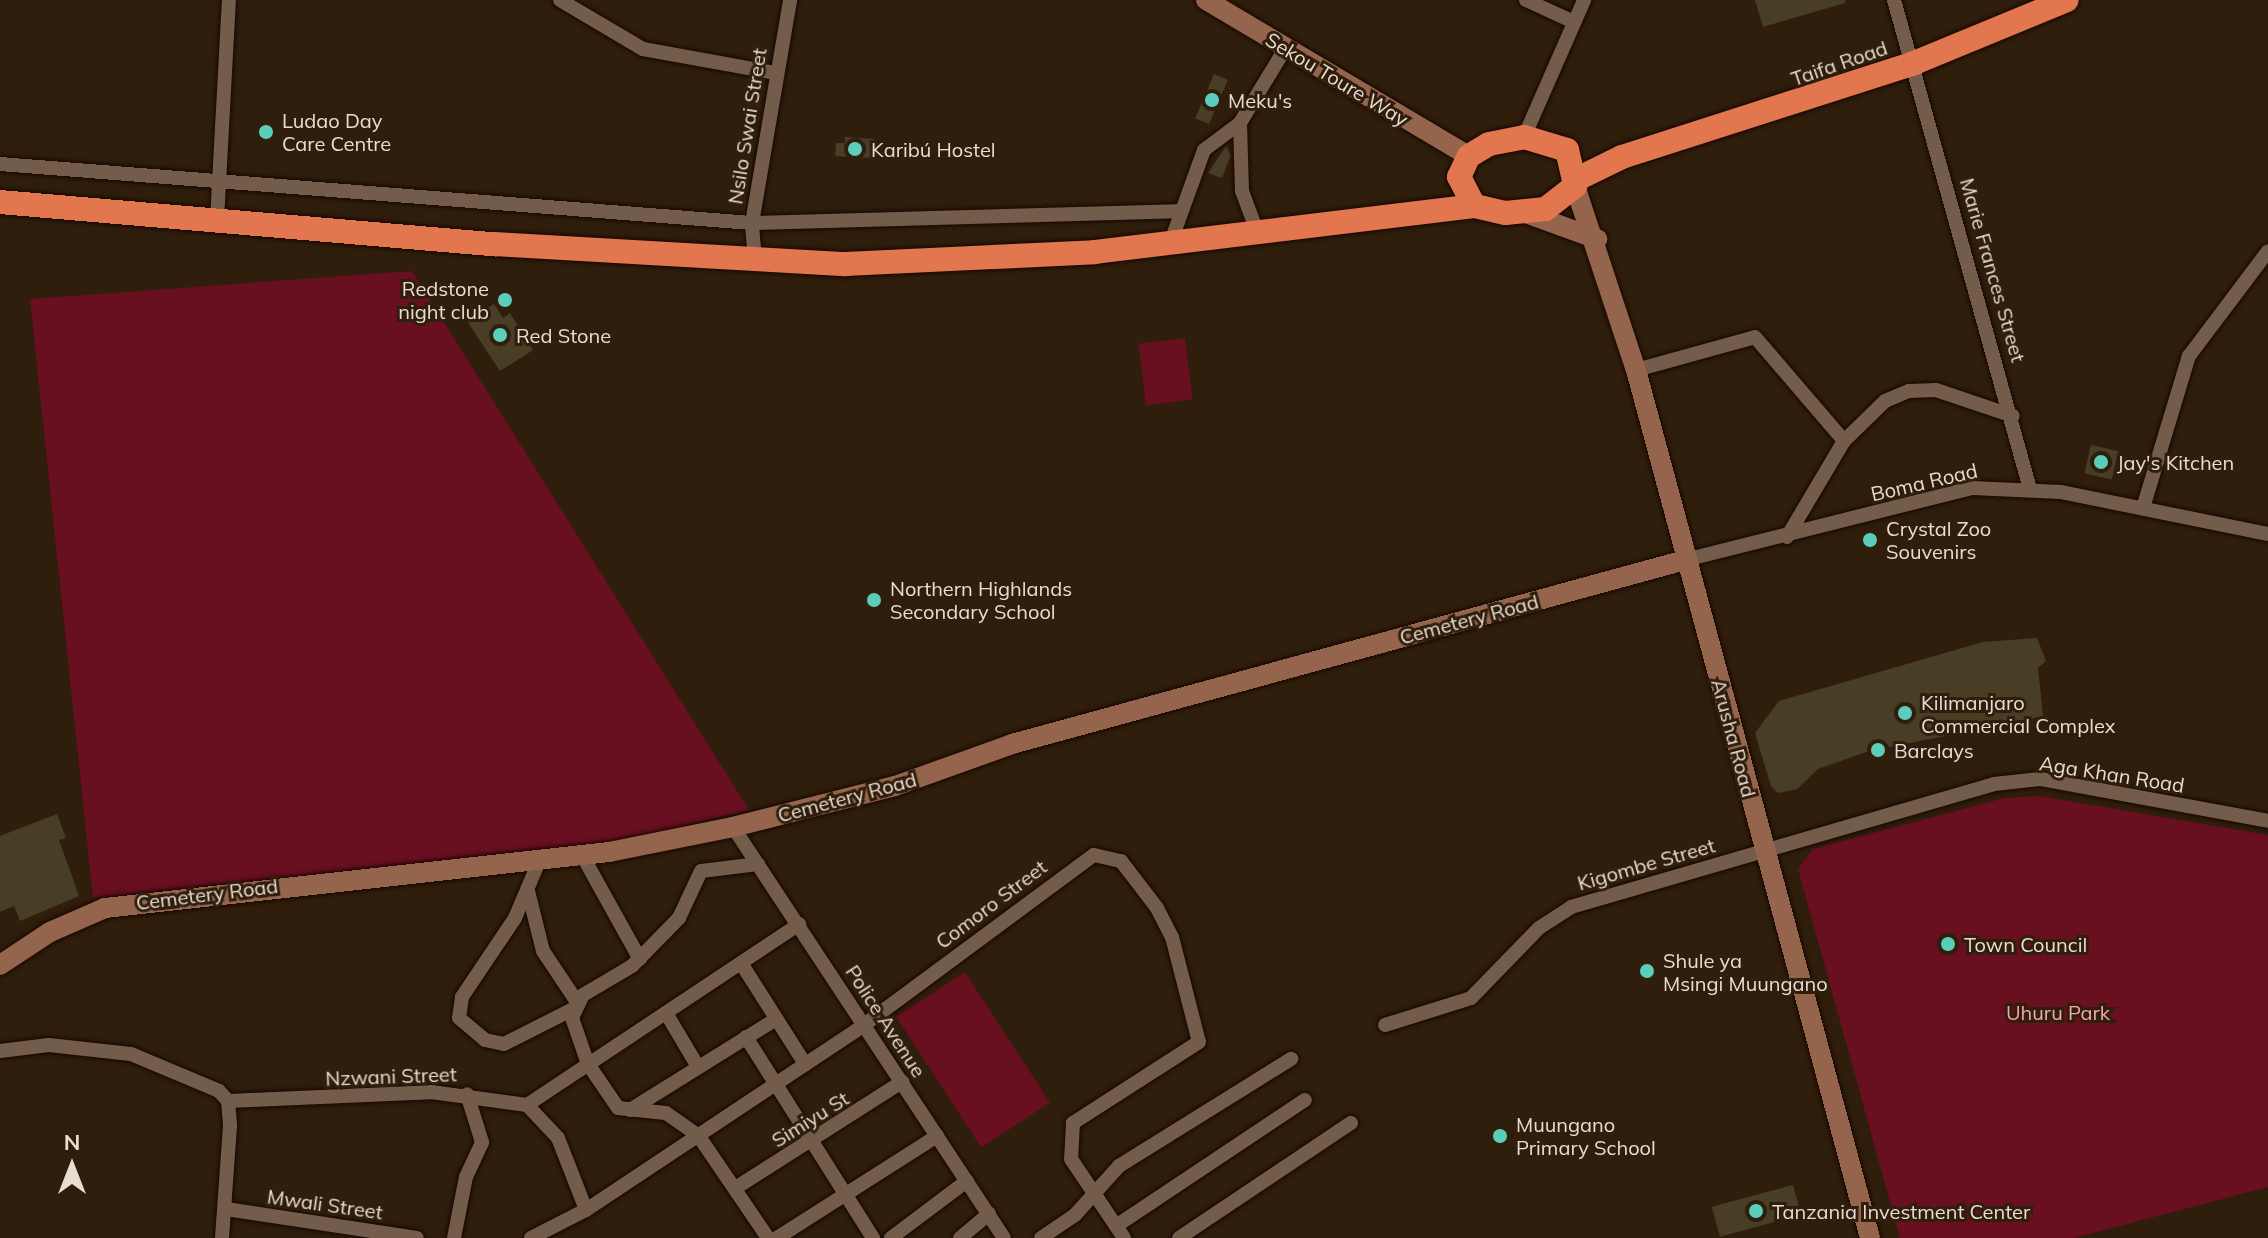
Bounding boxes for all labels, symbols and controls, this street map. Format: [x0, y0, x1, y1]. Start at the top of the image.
street label: Sekou Toure Way [1261, 27, 1413, 131]
street label: Taifa Road [1788, 35, 1890, 91]
street label: Nsilo Swai Street [723, 46, 771, 206]
place label: Meku's [1228, 88, 1292, 112]
marker: Meku's [1203, 91, 1221, 109]
place label: Ludao Day Care Centre [282, 108, 391, 155]
marker: Ludao Day Care Centre [257, 123, 275, 141]
place label: Karibú Hostel [871, 137, 996, 161]
marker: Karibú Hostel [846, 140, 864, 158]
street label: Marie Frances Street [1955, 175, 2031, 365]
place label: Redstone night club [398, 276, 489, 323]
marker: Redstone night club [496, 291, 514, 309]
place label: Red Stone [516, 323, 611, 347]
marker: Red Stone [491, 326, 509, 344]
place label: Jay's Kitchen [2117, 450, 2234, 474]
marker: Jay's Kitchen [2092, 453, 2110, 471]
street label: Boma Road [1868, 458, 1980, 506]
place label: Crystal Zoo Souvenirs [1886, 516, 1991, 563]
marker: Crystal Zoo Souvenirs [1861, 531, 1879, 549]
place label: Northern Highlands Secondary School [890, 576, 1072, 623]
street label: Cemetery Road [1397, 589, 1541, 649]
marker: Northern Highlands Secondary School [865, 591, 883, 609]
street label: Arusha Road [1707, 676, 1761, 800]
place label: Kilimanjaro Commercial Complex [1921, 690, 2115, 737]
marker: Kilimanjaro Commercial Complex [1896, 704, 1914, 722]
place label: Barclays [1894, 738, 1974, 762]
marker: Barclays [1869, 741, 1887, 759]
street label: Aga Khan Road [2038, 751, 2186, 797]
street label: Cemetery Road [775, 767, 919, 827]
street label: Kigombe Street [1574, 833, 1718, 895]
street label: Comoro Street [931, 855, 1051, 953]
street label: Cemetery Road [135, 873, 279, 915]
place label: Town Council [1964, 932, 2087, 956]
marker: Town Council [1939, 935, 1957, 953]
place label: Shule ya Msingi Muungano [1663, 948, 1828, 995]
street label: Police Avenue [841, 960, 931, 1082]
marker: Shule ya Msingi Muungano [1638, 962, 1656, 980]
park label: Uhuru Park [2006, 1000, 2110, 1024]
street label: Nzwani Street [325, 1062, 457, 1090]
street label: Simiyu St [767, 1086, 853, 1152]
place label: Muungano Primary School [1516, 1112, 1656, 1159]
north arrow [32, 1126, 112, 1206]
marker: Muungano Primary School [1491, 1127, 1509, 1145]
text: N [64, 1128, 80, 1156]
street label: Mwali Street [266, 1184, 384, 1224]
place label: Tanzania Investment Center [1772, 1199, 2030, 1223]
marker: Tanzania Investment Center [1747, 1202, 1765, 1220]

